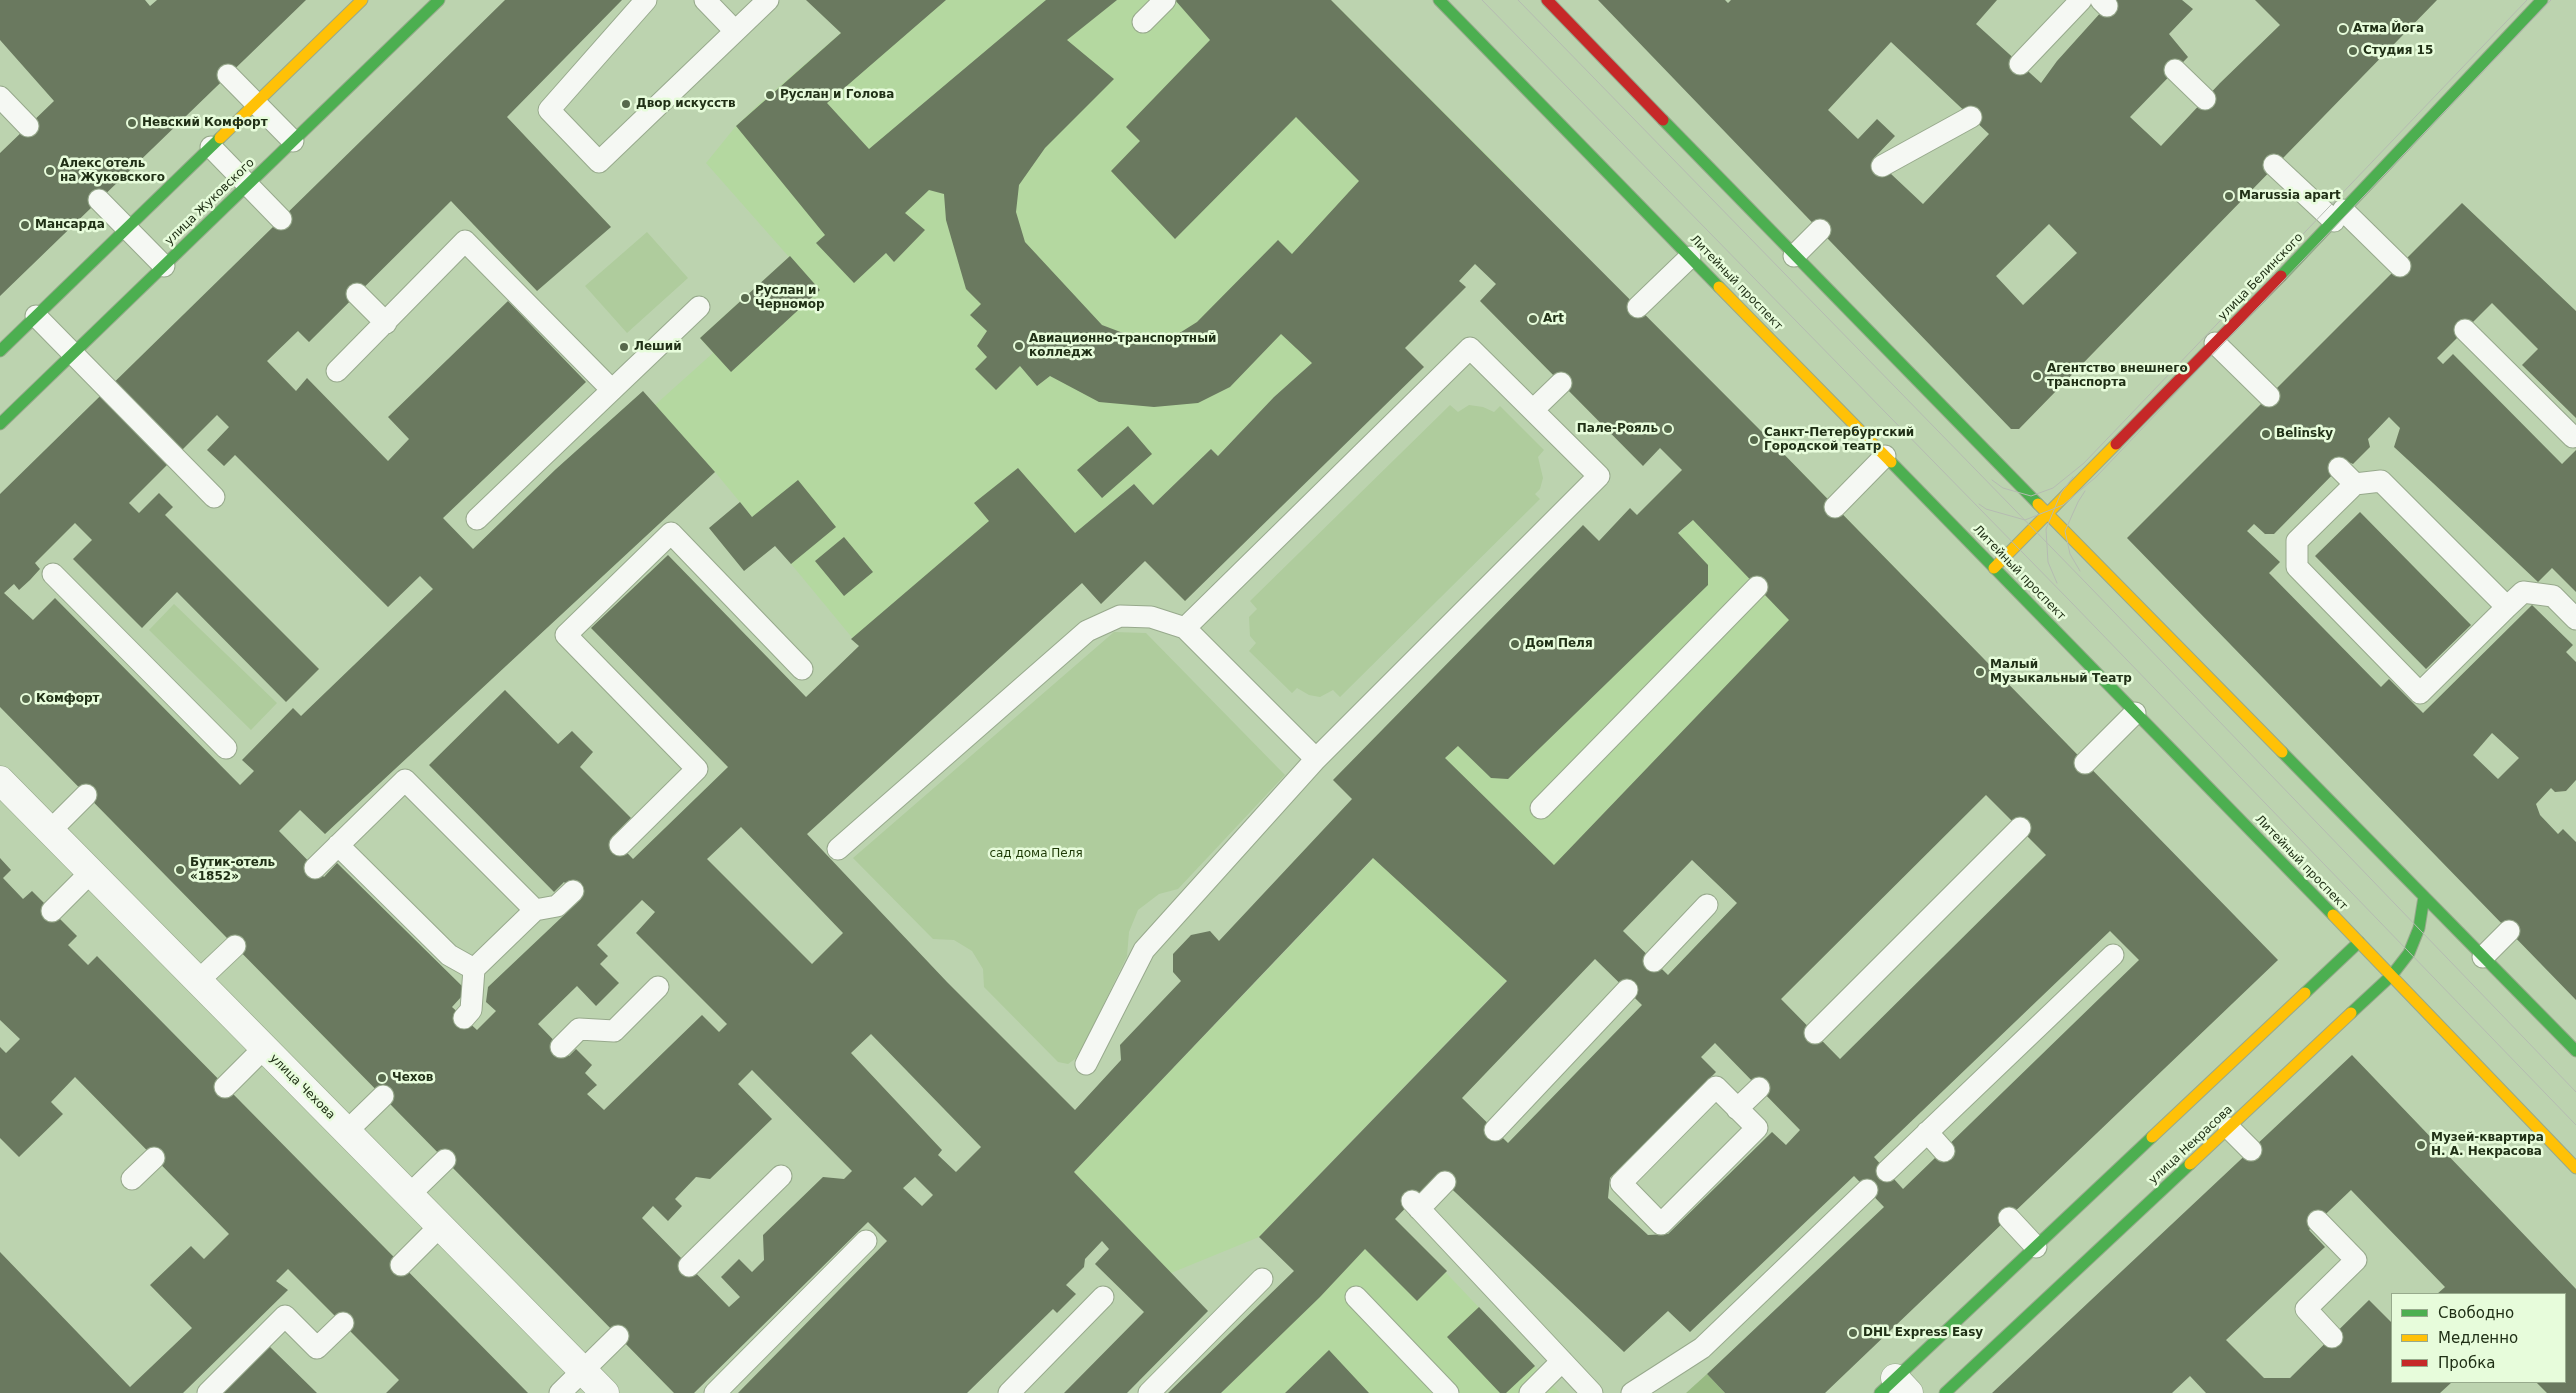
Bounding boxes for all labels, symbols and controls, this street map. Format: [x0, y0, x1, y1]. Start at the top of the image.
place label: Атма Йога [2353, 22, 2424, 36]
marker: Атма Йога [2337, 23, 2349, 35]
place label: Студия 15 [2363, 44, 2433, 58]
marker: Студия 15 [2347, 45, 2359, 57]
place label: Руслан и Голова [780, 88, 894, 102]
marker: Руслан и Голова [764, 89, 776, 101]
place label: Двор искусств [636, 97, 736, 111]
marker: Двор искусств [620, 98, 632, 110]
place label: Невский Комфорт [142, 116, 268, 130]
marker: Невский Комфорт [126, 117, 138, 129]
street label: улица Жуковского [162, 156, 258, 248]
place label: Алекс отель на Жуковского [60, 157, 165, 185]
marker: Алекс отель на Жуковского [44, 165, 56, 177]
place label: Marussia apart [2239, 189, 2341, 203]
marker: Marussia apart [2223, 190, 2235, 202]
place label: Мансарда [35, 218, 105, 232]
marker: Мансарда [19, 219, 31, 231]
street label: улица Белинского [2216, 230, 2306, 324]
street label: Литейный проспект [1687, 232, 1785, 334]
place label: Руслан и Черномор [755, 284, 825, 312]
marker: Руслан и Черномор [739, 292, 751, 304]
place label: Art [1543, 312, 1564, 326]
marker: Art [1527, 313, 1539, 325]
place label: Авиационно-транспортный колледж [1029, 332, 1216, 360]
place label: Леший [634, 340, 682, 354]
marker: Авиационно-транспортный колледж [1013, 340, 1025, 352]
marker: Леший [618, 341, 630, 353]
place label: Агентство внешнего транспорта [2047, 362, 2188, 390]
marker: Агентство внешнего транспорта [2031, 370, 2043, 382]
place label: Пале-Рояль [1577, 422, 1658, 436]
marker: Пале-Рояль [1662, 423, 1674, 435]
place label: Санкт-Петербургский Городской театр [1764, 426, 1914, 454]
place label: Belinsky [2276, 427, 2333, 441]
marker: Belinsky [2260, 428, 2272, 440]
marker: Санкт-Петербургский Городской театр [1748, 434, 1760, 446]
street label: Литейный проспект [1970, 522, 2068, 624]
place label: Дом Пеля [1525, 637, 1593, 651]
marker: Дом Пеля [1509, 638, 1521, 650]
place label: Малый Музыкальный Театр [1990, 658, 2132, 686]
marker: Малый Музыкальный Театр [1974, 666, 1986, 678]
place label: Комфорт [36, 692, 100, 706]
marker: Комфорт [20, 693, 32, 705]
street label: Литейный проспект [2252, 812, 2350, 914]
park label: сад дома Пеля [989, 847, 1083, 861]
place label: Бутик-отель «1852» [190, 856, 275, 884]
marker: Бутик-отель «1852» [174, 864, 186, 876]
street label: улица Чехова [266, 1051, 338, 1123]
place label: Чехов [392, 1071, 433, 1085]
marker: Чехов [376, 1072, 388, 1084]
street label: улица Некрасова [2146, 1103, 2236, 1187]
place label: Музей-квартира Н. А. Некрасова [2431, 1131, 2544, 1159]
marker: Музей-квартира Н. А. Некрасова [2415, 1139, 2427, 1151]
legend [2391, 1293, 2566, 1383]
text: Свободно [2438, 1304, 2514, 1322]
place label: DHL Express Easy [1863, 1326, 1983, 1340]
marker: DHL Express Easy [1847, 1327, 1859, 1339]
text: Медленно [2438, 1329, 2518, 1347]
text: Пробка [2438, 1354, 2495, 1372]

